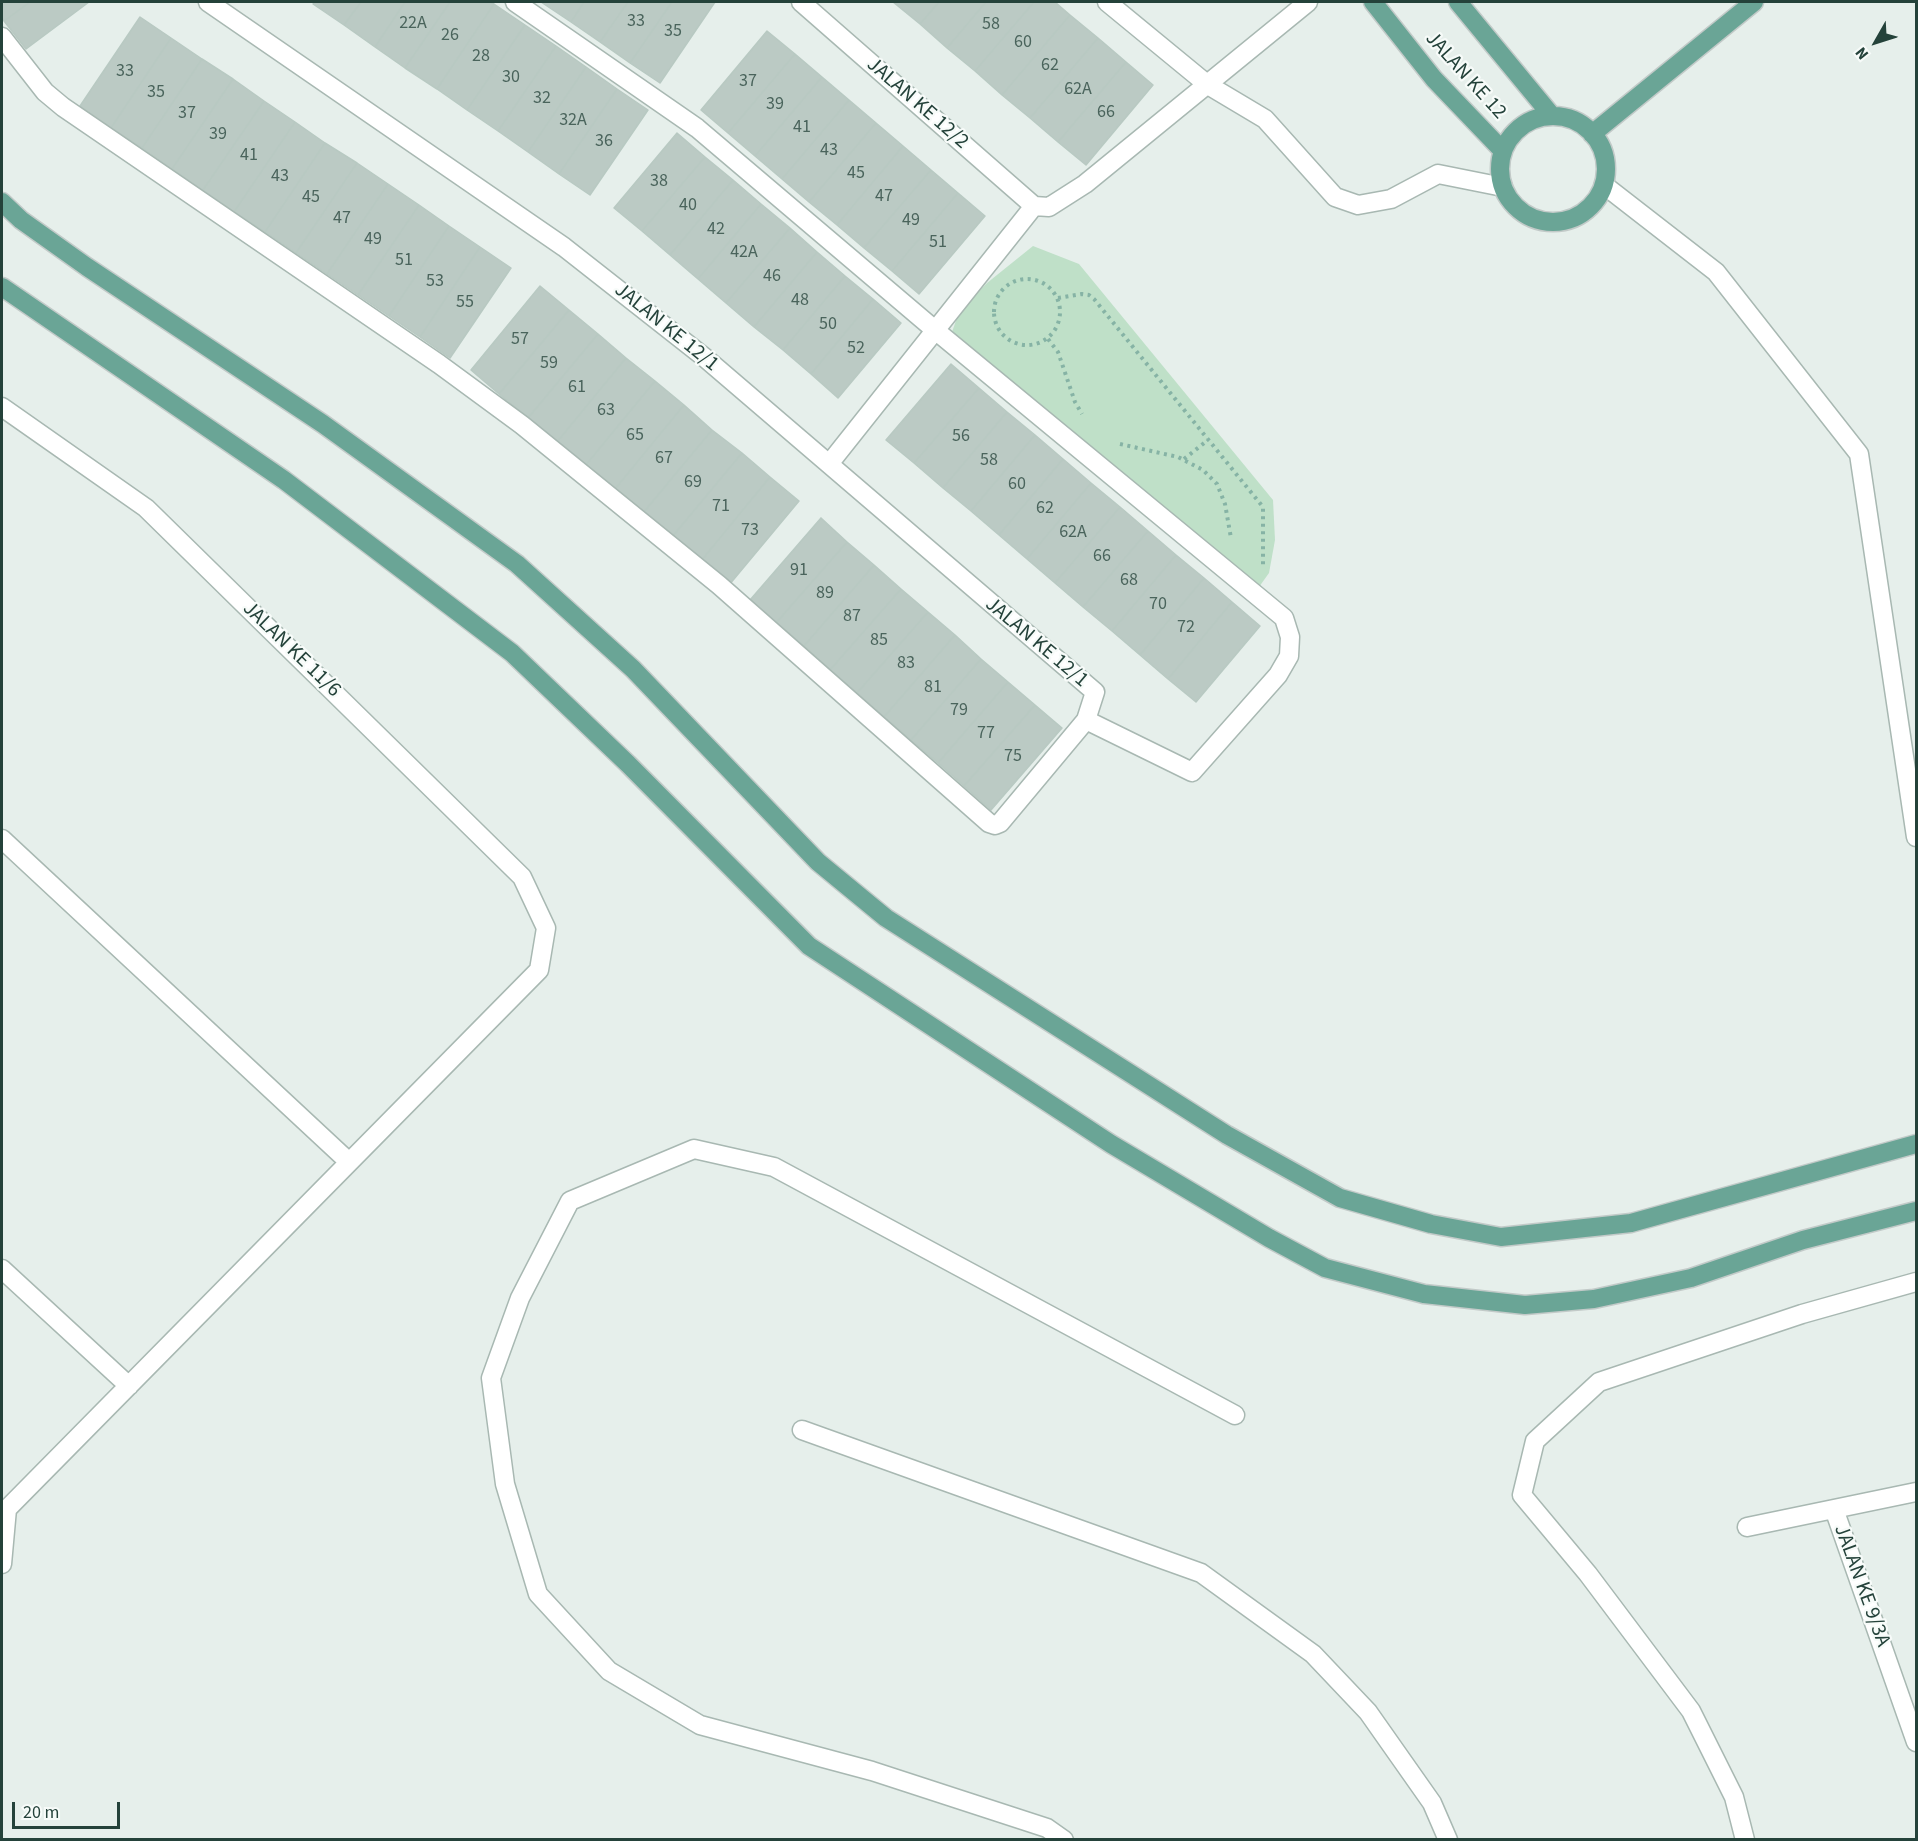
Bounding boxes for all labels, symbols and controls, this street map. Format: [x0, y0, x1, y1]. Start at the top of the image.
house number: 33 [627, 11, 645, 33]
north arrow [1846, 12, 1906, 72]
house number: 22A [399, 13, 427, 35]
house number: 58 [982, 14, 1000, 36]
house number: 35 [664, 21, 682, 43]
house number: 26 [441, 25, 459, 47]
street label: JALAN KE 12 [1419, 27, 1511, 125]
house number: 60 [1014, 32, 1032, 54]
text: N [1850, 42, 1874, 64]
house number: 28 [472, 46, 490, 68]
street label: JALAN KE 12/2 [861, 53, 973, 155]
house number: 62 [1041, 55, 1059, 77]
house number: 33 [116, 61, 134, 83]
house number: 30 [502, 67, 520, 89]
house number: 37 [739, 71, 757, 93]
house number: 62A [1064, 79, 1092, 101]
house number: 35 [147, 82, 165, 104]
house number: 32 [533, 88, 551, 110]
house number: 39 [766, 94, 784, 116]
house number: 66 [1097, 102, 1115, 124]
house number: 37 [178, 103, 196, 125]
house number: 32A [559, 110, 587, 132]
house number: 41 [793, 117, 811, 139]
house number: 39 [209, 124, 227, 146]
house number: 36 [595, 131, 613, 153]
house number: 43 [820, 140, 838, 162]
house number: 41 [240, 145, 258, 167]
house number: 45 [847, 163, 865, 185]
house number: 43 [271, 166, 289, 188]
house number: 38 [650, 171, 668, 193]
house number: 47 [875, 186, 893, 208]
house number: 45 [302, 187, 320, 209]
house number: 40 [679, 195, 697, 217]
house number: 47 [333, 208, 351, 230]
house number: 49 [902, 210, 920, 232]
house number: 42 [707, 219, 725, 241]
house number: 49 [364, 229, 382, 251]
house number: 51 [929, 232, 947, 254]
house number: 42A [730, 242, 758, 264]
house number: 51 [395, 250, 413, 272]
house number: 46 [763, 266, 781, 288]
house number: 53 [426, 271, 444, 293]
street label: JALAN KE 12/1 [609, 278, 723, 378]
house number: 48 [791, 290, 809, 312]
house number: 55 [456, 292, 474, 314]
house number: 50 [819, 314, 837, 336]
house number: 57 [511, 329, 529, 351]
house number: 52 [847, 338, 865, 360]
house number: 59 [540, 353, 558, 375]
house number: 61 [568, 377, 586, 399]
house number: 63 [597, 400, 615, 422]
house number: 65 [626, 425, 644, 447]
house number: 56 [952, 426, 970, 448]
house number: 67 [655, 448, 673, 470]
house number: 58 [980, 450, 998, 472]
house number: 69 [684, 472, 702, 494]
house number: 60 [1008, 474, 1026, 496]
house number: 71 [712, 496, 730, 518]
house number: 62 [1036, 498, 1054, 520]
house number: 73 [741, 520, 759, 542]
house number: 62A [1059, 522, 1087, 544]
house number: 66 [1093, 546, 1111, 568]
house number: 91 [790, 560, 808, 582]
house number: 68 [1120, 570, 1138, 592]
house number: 89 [816, 583, 834, 605]
street label: JALAN KE 12/1 [979, 593, 1093, 693]
house number: 70 [1149, 594, 1167, 616]
street label: JALAN KE 11/6 [237, 597, 345, 703]
house number: 87 [843, 606, 861, 628]
house number: 72 [1177, 617, 1195, 639]
house number: 85 [870, 630, 888, 652]
house number: 83 [897, 653, 915, 675]
house number: 81 [924, 677, 942, 699]
house number: 79 [950, 700, 968, 722]
house number: 77 [977, 723, 995, 745]
house number: 75 [1004, 746, 1022, 768]
street label: JALAN KE 9/3A [1827, 1522, 1895, 1650]
scale bar [15, 1790, 123, 1828]
text: 20 m [23, 1800, 59, 1825]

